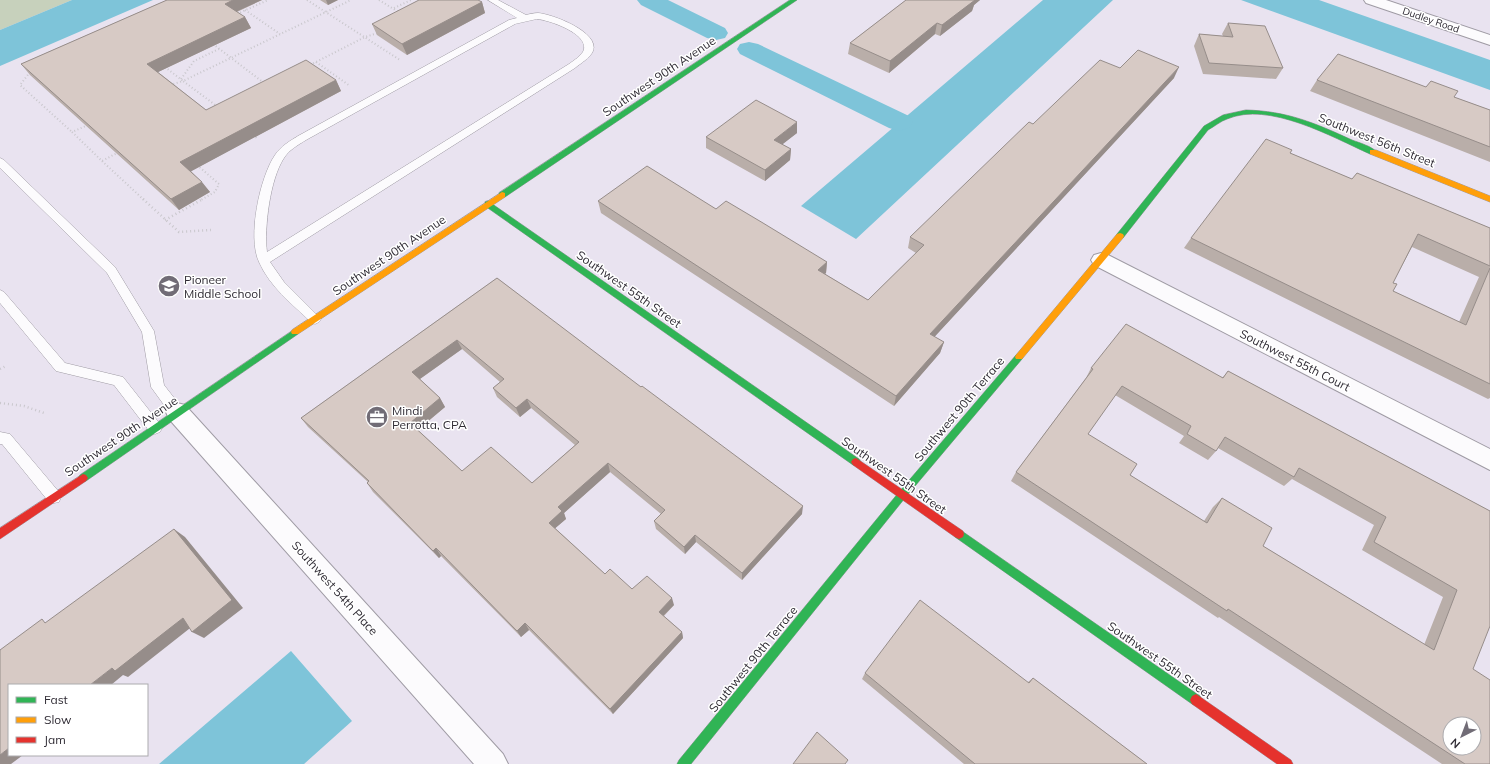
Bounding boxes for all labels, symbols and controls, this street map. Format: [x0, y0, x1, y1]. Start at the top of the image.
street label: Dudley Road [1401, 4, 1461, 36]
street label: Southwest 90th Avenue [600, 33, 718, 119]
street label: Southwest 56th Street [1316, 110, 1438, 170]
street label: Southwest 90th Avenue [330, 212, 448, 298]
street label: Southwest 55th Street [574, 247, 684, 331]
place label: Pioneer Middle School [184, 272, 261, 301]
school or university icon: Pioneer Middle School [156, 273, 182, 299]
street label: Southwest 55th Court [1237, 326, 1353, 394]
street label: Southwest 90th Terrace [911, 353, 1007, 465]
street label: Southwest 90th Avenue [62, 393, 180, 479]
place label: Mindi Perrotta, CPA [392, 403, 467, 432]
office icon: Mindi Perrotta, CPA [364, 404, 390, 430]
street label: Southwest 55th Street [839, 433, 949, 517]
street label: Southwest 54th Place [289, 538, 381, 638]
street label: Southwest 90th Terrace [706, 603, 800, 715]
street label: Southwest 55th Street [1105, 618, 1215, 702]
legend [8, 684, 148, 756]
text: Fast [44, 692, 68, 707]
text: Slow [44, 712, 72, 727]
north arrow [1442, 716, 1482, 756]
text: Jam [44, 732, 66, 747]
text: N [1448, 735, 1463, 751]

